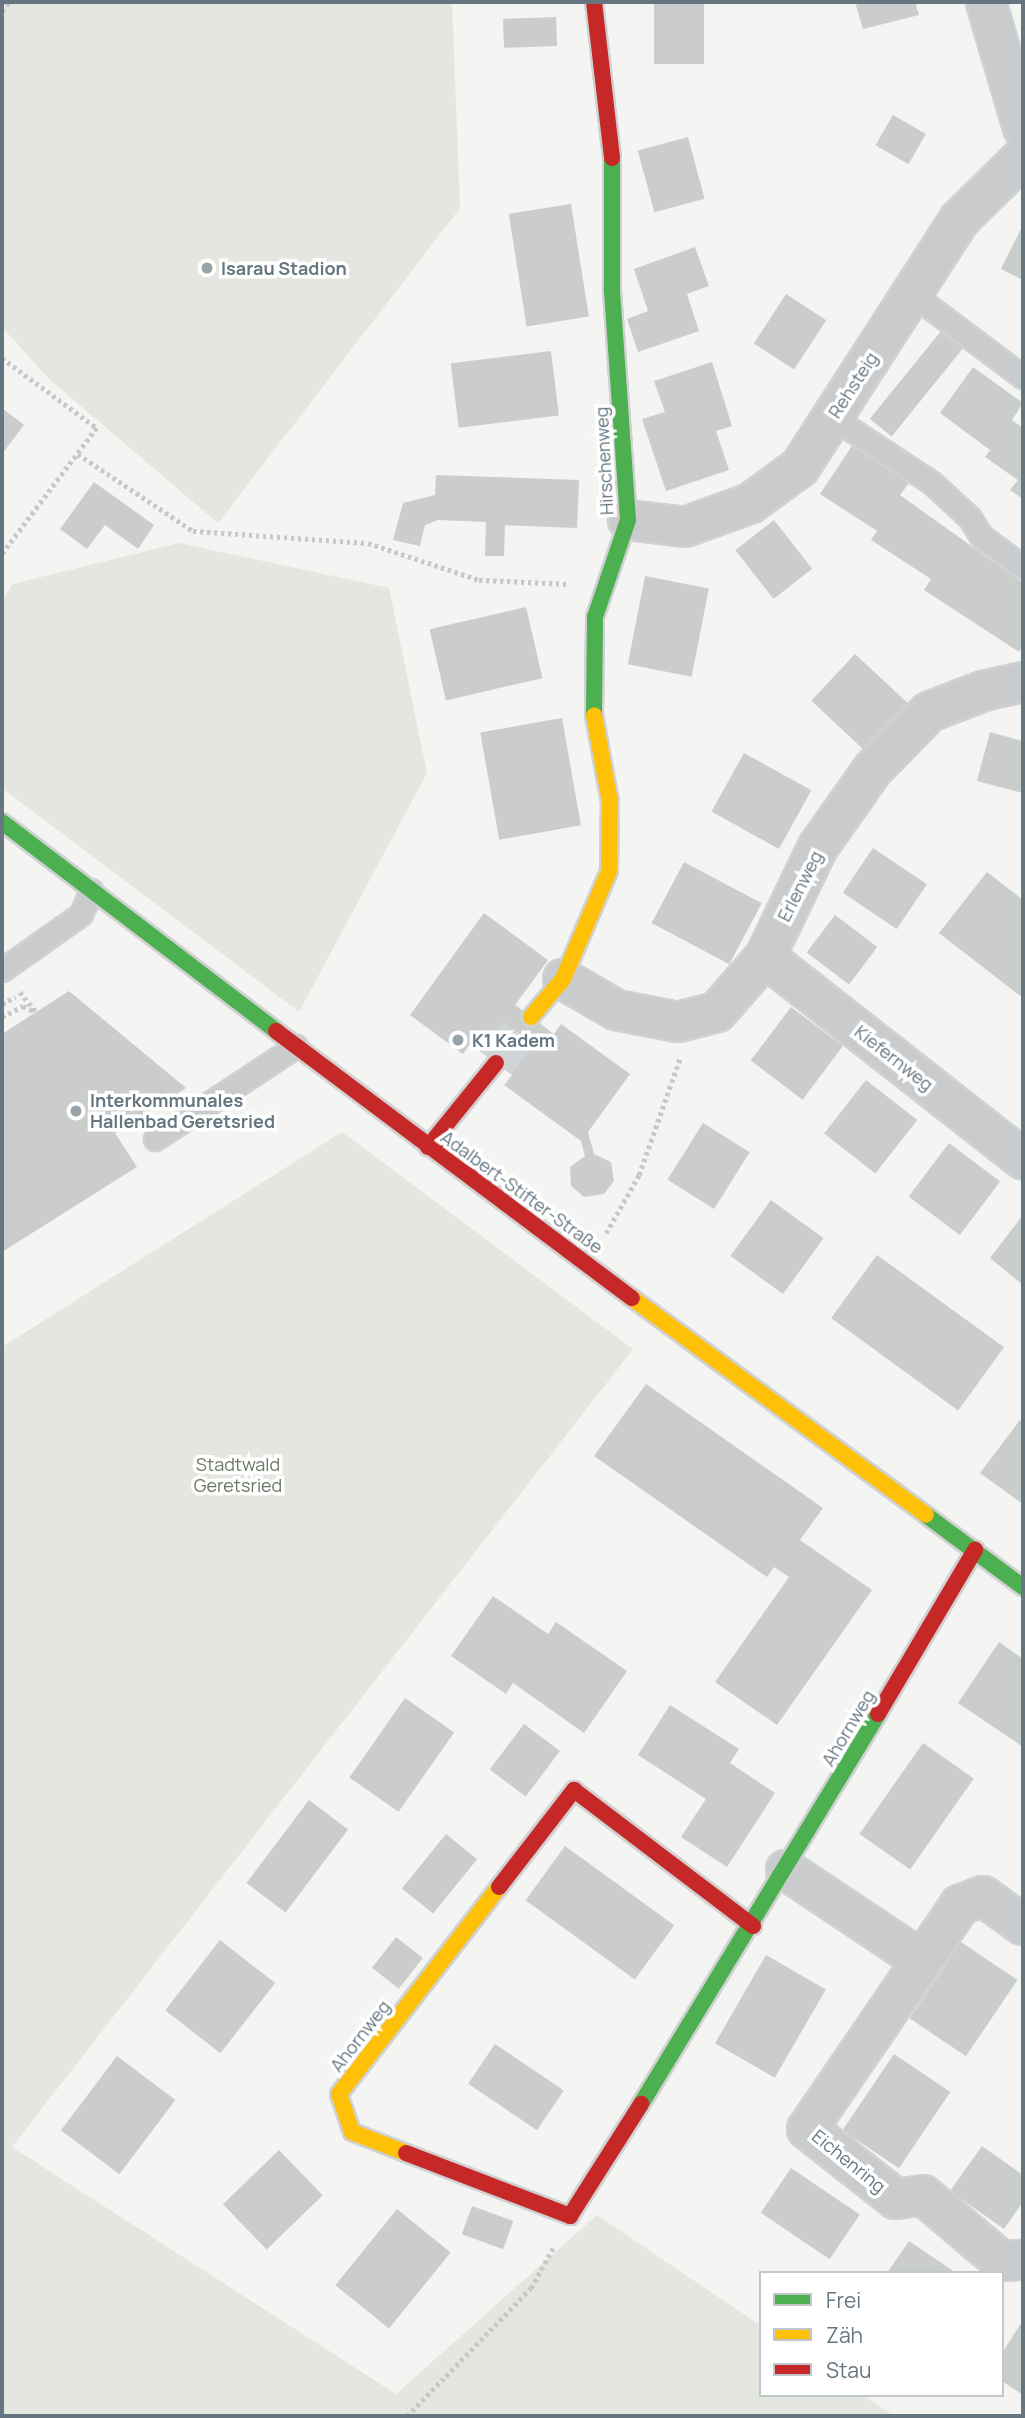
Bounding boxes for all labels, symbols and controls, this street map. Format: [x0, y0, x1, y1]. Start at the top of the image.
place label: Isarau Stadion [221, 257, 347, 279]
marker: Isarau Stadion [199, 260, 215, 276]
street label: Rehsteig [824, 348, 882, 422]
street label: Hirschenweg [590, 406, 618, 516]
street label: Erlenweg [773, 847, 827, 925]
street label: Kiefernweg [850, 1021, 938, 1095]
place label: K1 Kadem [472, 1029, 555, 1051]
marker: K1 Kadem [450, 1032, 466, 1048]
place label: Interkommunales Hallenbad Geretsried [90, 1090, 275, 1132]
marker: Interkommunales Hallenbad Geretsried [68, 1103, 84, 1119]
street label: Adalbert-Stifter-Straße [437, 1126, 607, 1258]
park label: Stadtwald Geretsried [194, 1454, 282, 1496]
street label: Ahornweg [817, 1686, 879, 1770]
street label: Ahornweg [325, 1996, 395, 2076]
street label: Eichenring [808, 2125, 890, 2197]
legend [759, 2271, 1004, 2397]
text: Frei [826, 2286, 861, 2314]
text: Zäh [826, 2321, 863, 2349]
text: Stau [826, 2356, 872, 2384]

